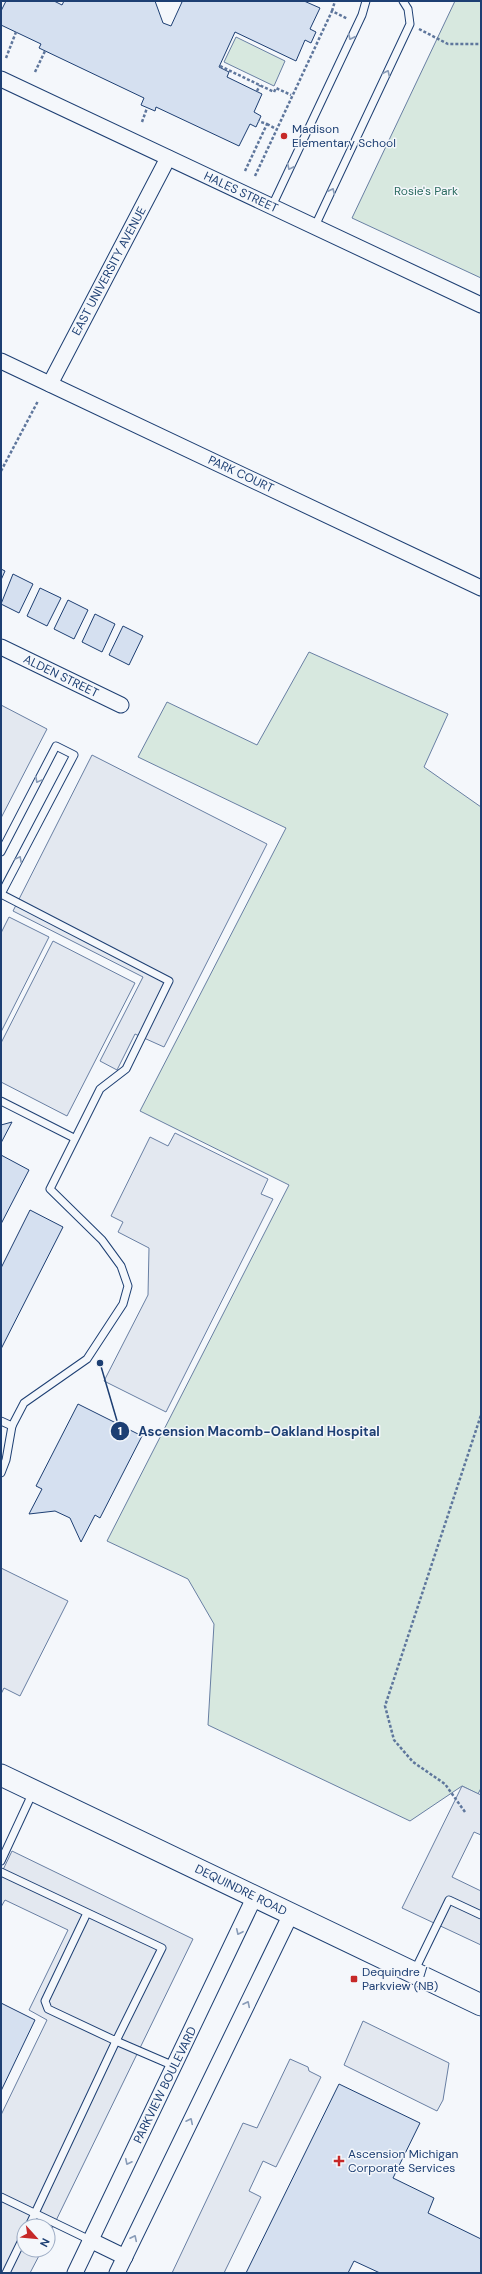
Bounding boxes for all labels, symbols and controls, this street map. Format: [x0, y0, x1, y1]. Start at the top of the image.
one-way arrow [348, 33, 356, 40]
one-way arrow [382, 70, 390, 78]
place label: Madison Elementary School [292, 121, 396, 151]
marker: Madison Elementary School [279, 131, 289, 141]
one-way arrow [287, 163, 295, 171]
street label: HALES STREET [201, 168, 281, 216]
park label: Rosie's Park [394, 183, 458, 199]
one-way arrow [327, 188, 335, 195]
street label: EAST UNIVERSITY AVENUE [68, 204, 150, 338]
street label: PARK COURT [206, 452, 277, 496]
street label: ALDEN STREET [21, 651, 101, 701]
one-way arrow [35, 776, 43, 784]
one-way arrow [14, 856, 22, 864]
callout: Ascension Macomb-Oakland Hospital [110, 1418, 387, 1443]
text: 1 [118, 1423, 122, 1439]
text: Ascension Macomb-Oakland Hospital [138, 1423, 380, 1440]
street label: DEQUINDRE ROAD [192, 1861, 290, 1919]
one-way arrow [236, 1928, 244, 1935]
place label: Dequindre / Parkview (NB) [362, 1964, 438, 1994]
marker: Dequindre / Parkview (NB) [349, 1974, 359, 1984]
one-way arrow [242, 2000, 250, 2008]
street label: PARKVIEW BOULEVARD [130, 2024, 200, 2146]
one-way arrow [185, 2117, 193, 2125]
place label: Ascension Michigan Corporate Services [348, 2146, 459, 2176]
marker: Ascension Michigan Corporate Services [333, 2155, 345, 2167]
one-way arrow [125, 2158, 133, 2166]
north arrow [16, 2218, 56, 2258]
one-way arrow [129, 2235, 137, 2242]
text: N [37, 2236, 53, 2249]

